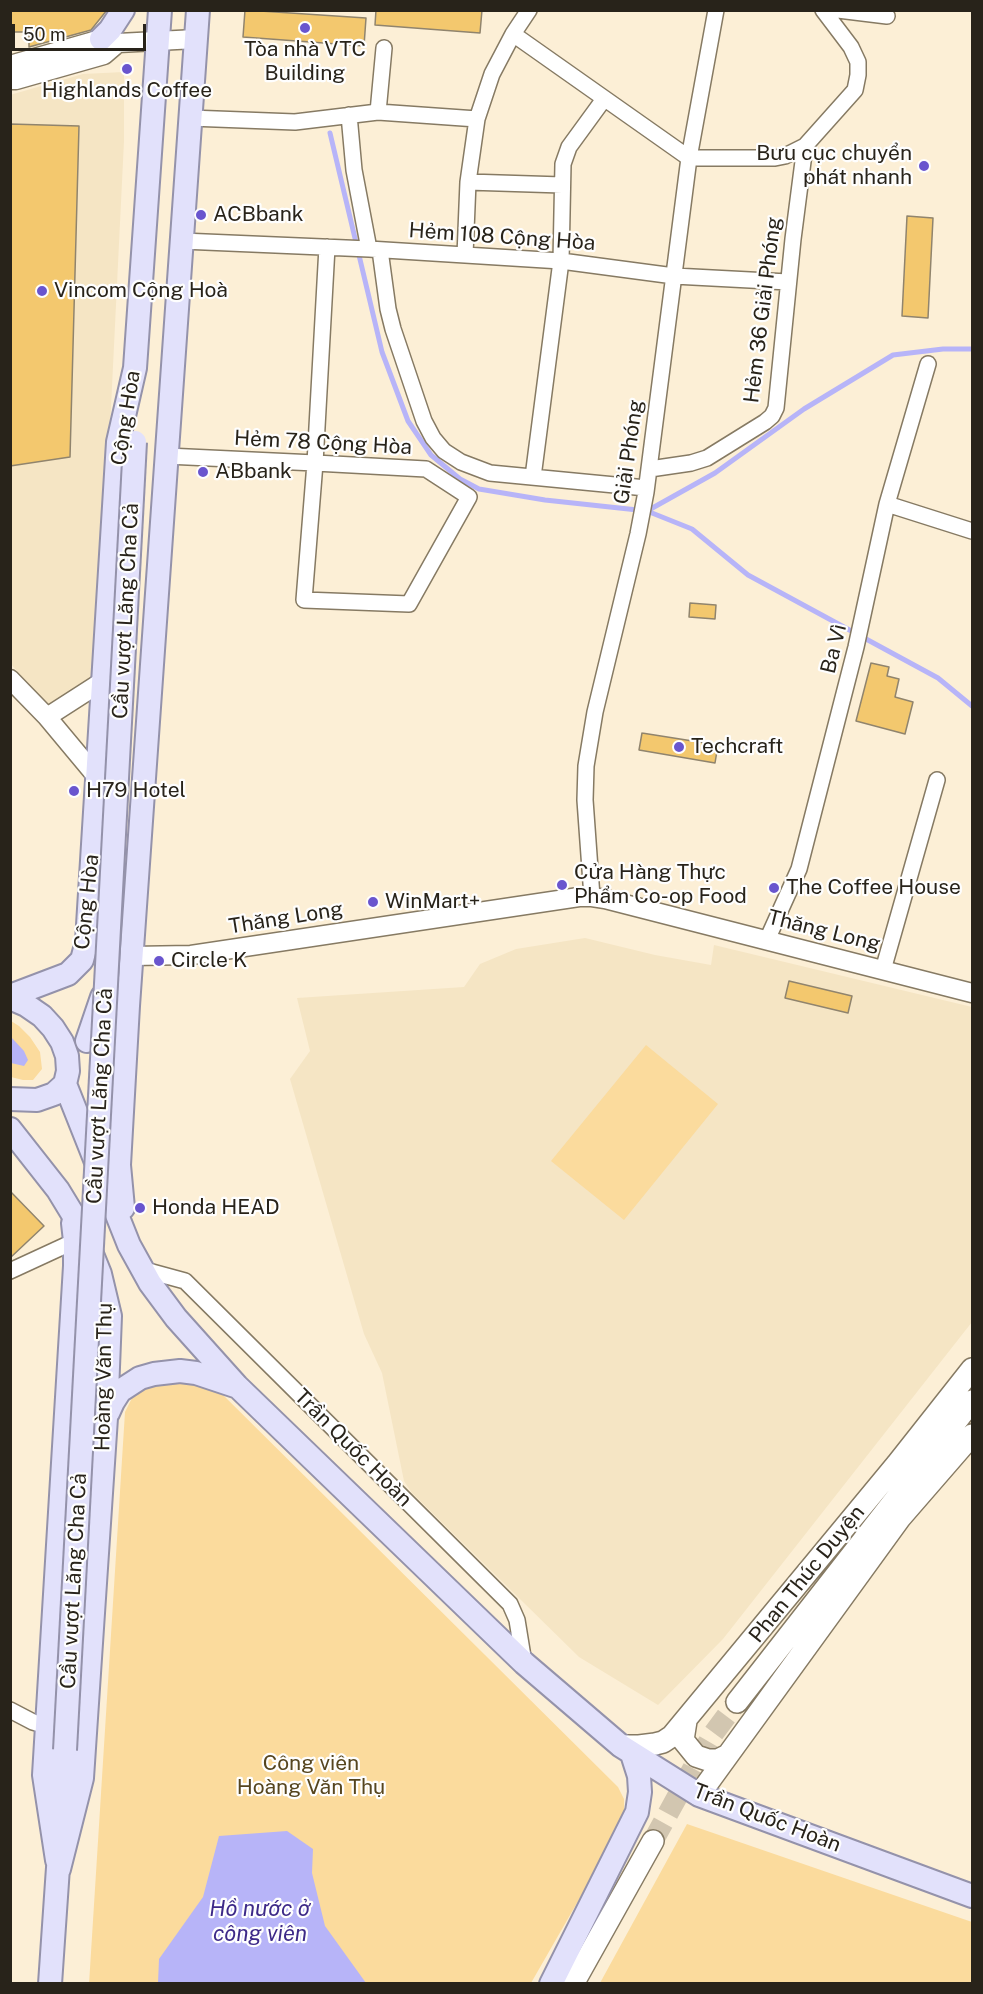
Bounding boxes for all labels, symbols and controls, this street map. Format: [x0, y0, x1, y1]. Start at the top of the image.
scale bar [15, 12, 148, 50]
marker: Tòa nhà VTC Building [298, 21, 312, 35]
text: 50 m [23, 24, 66, 45]
place label: Tòa nhà VTC Building [244, 37, 366, 87]
marker: Highlands Coffee [120, 62, 134, 76]
place label: Highlands Coffee [42, 78, 212, 104]
place label: Bưu cục chuyển phát nhanh [756, 141, 912, 191]
marker: Bưu cục chuyển phát nhanh [917, 159, 931, 173]
place label: ACBbank [213, 202, 304, 228]
marker: ACBbank [194, 208, 208, 222]
street label: Hẻm 36 Giải Phóng [739, 215, 787, 405]
street label: Hẻm 108 Cộng Hòa [408, 218, 596, 256]
place label: Vincom Cộng Hoà [54, 278, 228, 304]
marker: Vincom Cộng Hoà [35, 284, 49, 298]
street label: Cộng Hòa [106, 369, 146, 467]
street label: Giải Phóng [609, 398, 649, 506]
street label: Hẻm 78 Cộng Hòa [234, 426, 412, 460]
place label: ABbank [215, 459, 292, 485]
marker: ABbank [196, 465, 210, 479]
street label: Cầu vượt Lăng Cha Cả [108, 503, 144, 719]
street label: Ba Vì [816, 622, 852, 676]
place label: Techcraft [691, 734, 783, 760]
marker: Techcraft [672, 740, 686, 754]
place label: H79 Hotel [86, 778, 186, 804]
marker: H79 Hotel [67, 784, 81, 798]
street label: Cộng Hòa [69, 853, 105, 951]
place label: Cửa Hàng Thực Phẩm Co-op Food [574, 860, 747, 910]
place label: The Coffee House [786, 875, 961, 901]
marker: Cửa Hàng Thực Phẩm Co-op Food [555, 878, 569, 892]
marker: The Coffee House [767, 881, 781, 895]
place label: WinMart+ [385, 889, 480, 915]
marker: WinMart+ [366, 895, 380, 909]
street label: Thăng Long [227, 897, 345, 939]
street label: Thăng Long [765, 905, 883, 957]
place label: Circle K [171, 948, 247, 974]
marker: Circle K [152, 954, 166, 968]
street label: Cầu vượt Lăng Cha Cả [82, 988, 118, 1204]
place label: Honda HEAD [152, 1195, 280, 1221]
marker: Honda HEAD [133, 1201, 147, 1215]
street label: Hoàng Văn Thụ [90, 1303, 118, 1451]
street label: Trần Quốc Hoàn [289, 1384, 417, 1512]
street label: Cầu vượt Lăng Cha Cả [56, 1473, 92, 1689]
street label: Phan Thúc Duyện [744, 1500, 870, 1648]
park label: Công viên Hoàng Văn Thụ [237, 1751, 385, 1801]
street label: Trần Quốc Hoàn [690, 1778, 844, 1858]
water label: Hồ nước ở công viên [209, 1896, 311, 1948]

